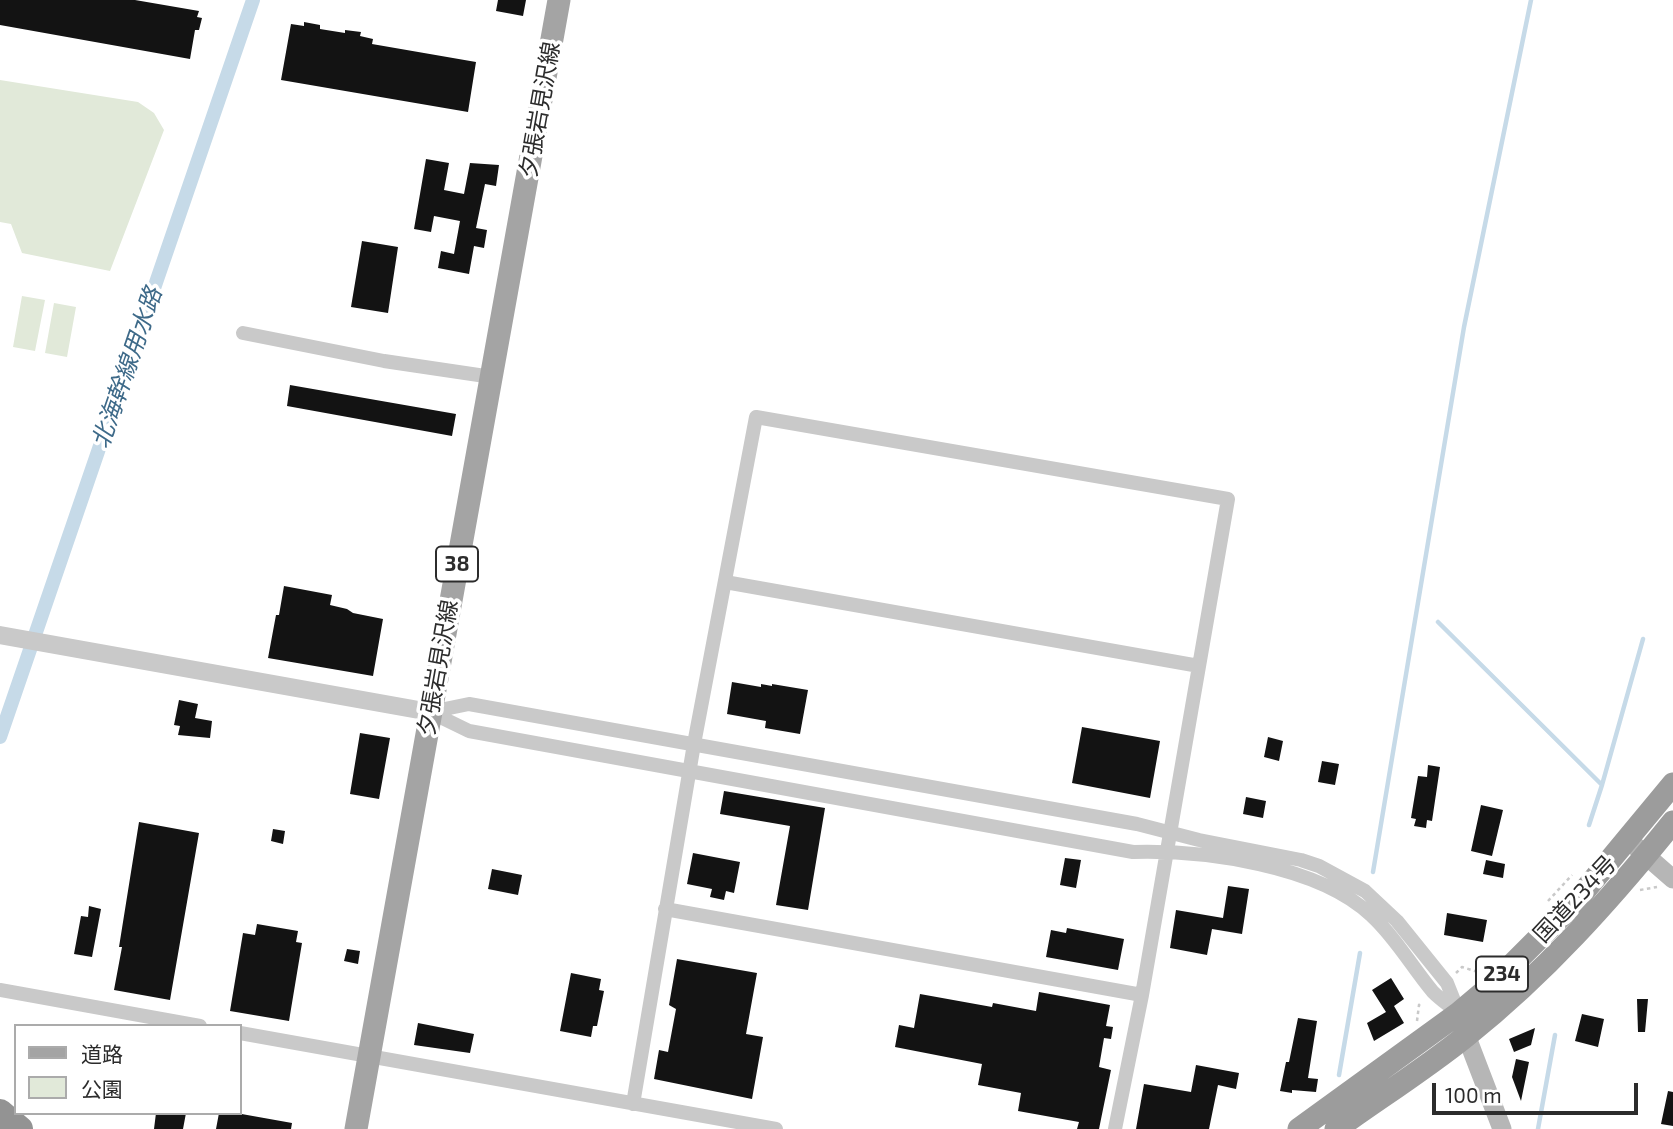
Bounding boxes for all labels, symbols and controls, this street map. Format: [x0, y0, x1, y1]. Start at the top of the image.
street label: 夕張岩見沢線 [514, 40, 566, 180]
water label: 北海幹線用水路 [86, 284, 168, 452]
road number: 38 [436, 546, 478, 582]
street label: 夕張岩見沢線 [412, 598, 464, 738]
street label: 国道234号 [1528, 850, 1622, 948]
road number: 234 [1476, 956, 1528, 992]
legend [14, 1024, 242, 1115]
text: 道路 [81, 1041, 123, 1066]
scale bar [1435, 1070, 1642, 1114]
text: 公園 [81, 1076, 123, 1101]
text: 100 m [1445, 1082, 1502, 1107]

